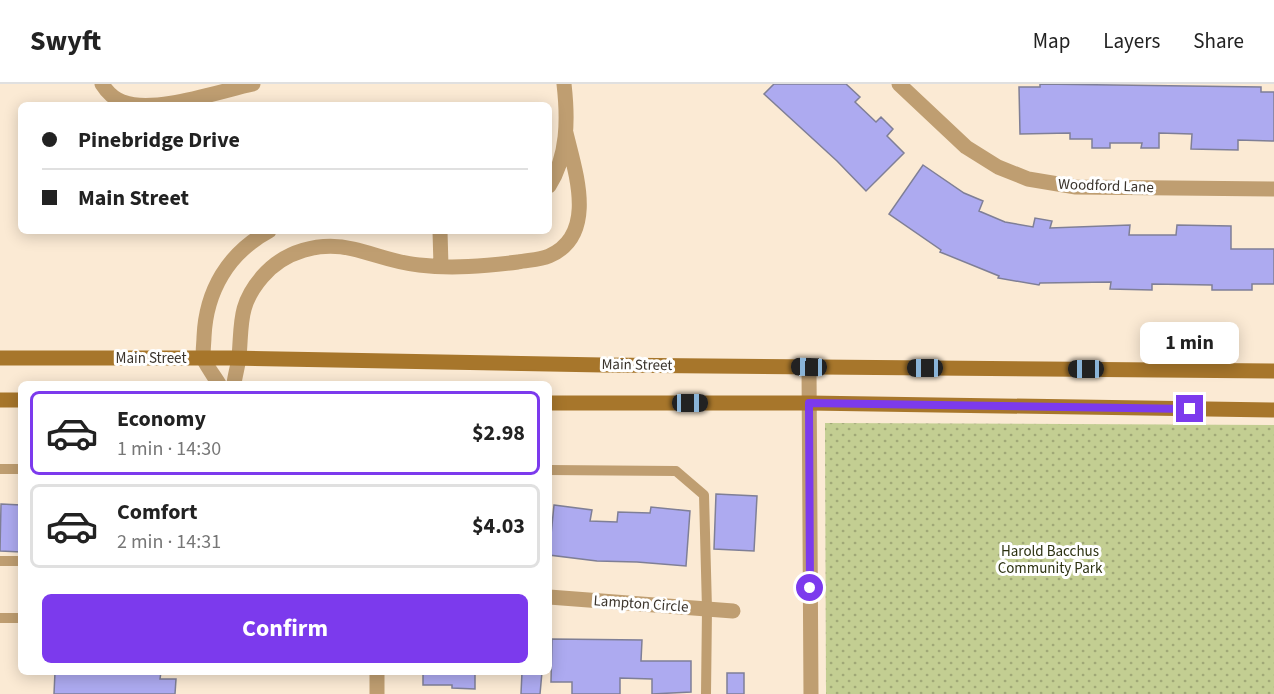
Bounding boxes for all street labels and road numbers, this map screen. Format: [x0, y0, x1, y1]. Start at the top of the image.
street label: Woodford Lane [1058, 174, 1154, 198]
street label: Main Street [116, 348, 186, 369]
street label: Main Street [601, 354, 673, 376]
street label: Lampton Circle [593, 590, 689, 618]

